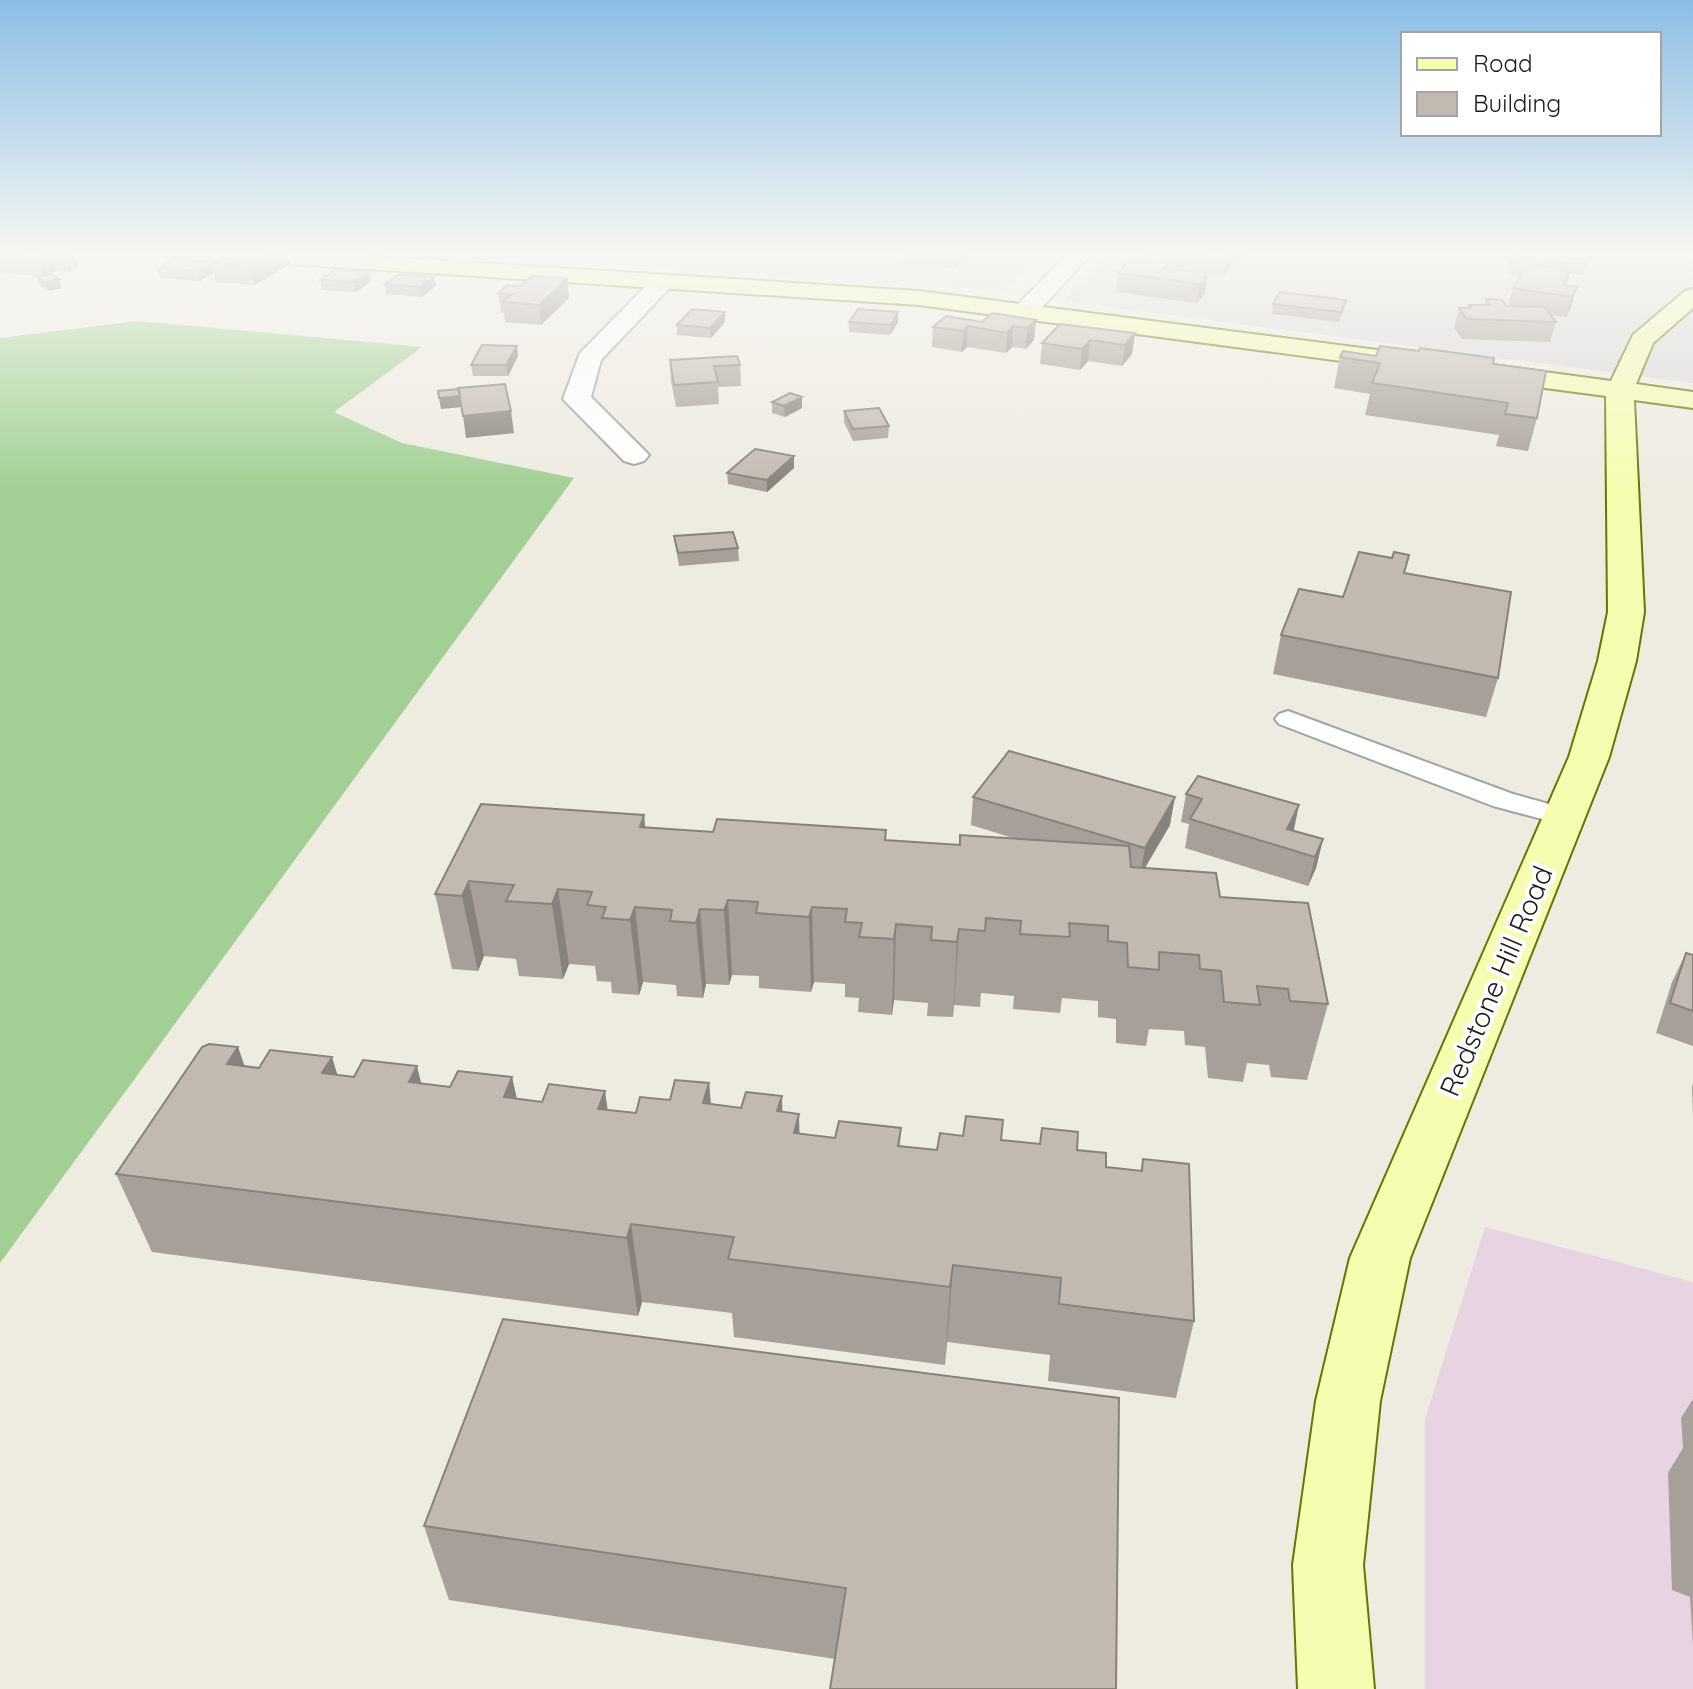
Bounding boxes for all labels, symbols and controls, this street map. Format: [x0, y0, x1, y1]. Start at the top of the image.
legend [1401, 32, 1661, 136]
text: Road [1473, 48, 1533, 78]
text: Building [1473, 88, 1561, 118]
street label: Redstone Hill Road [1431, 860, 1560, 1101]

